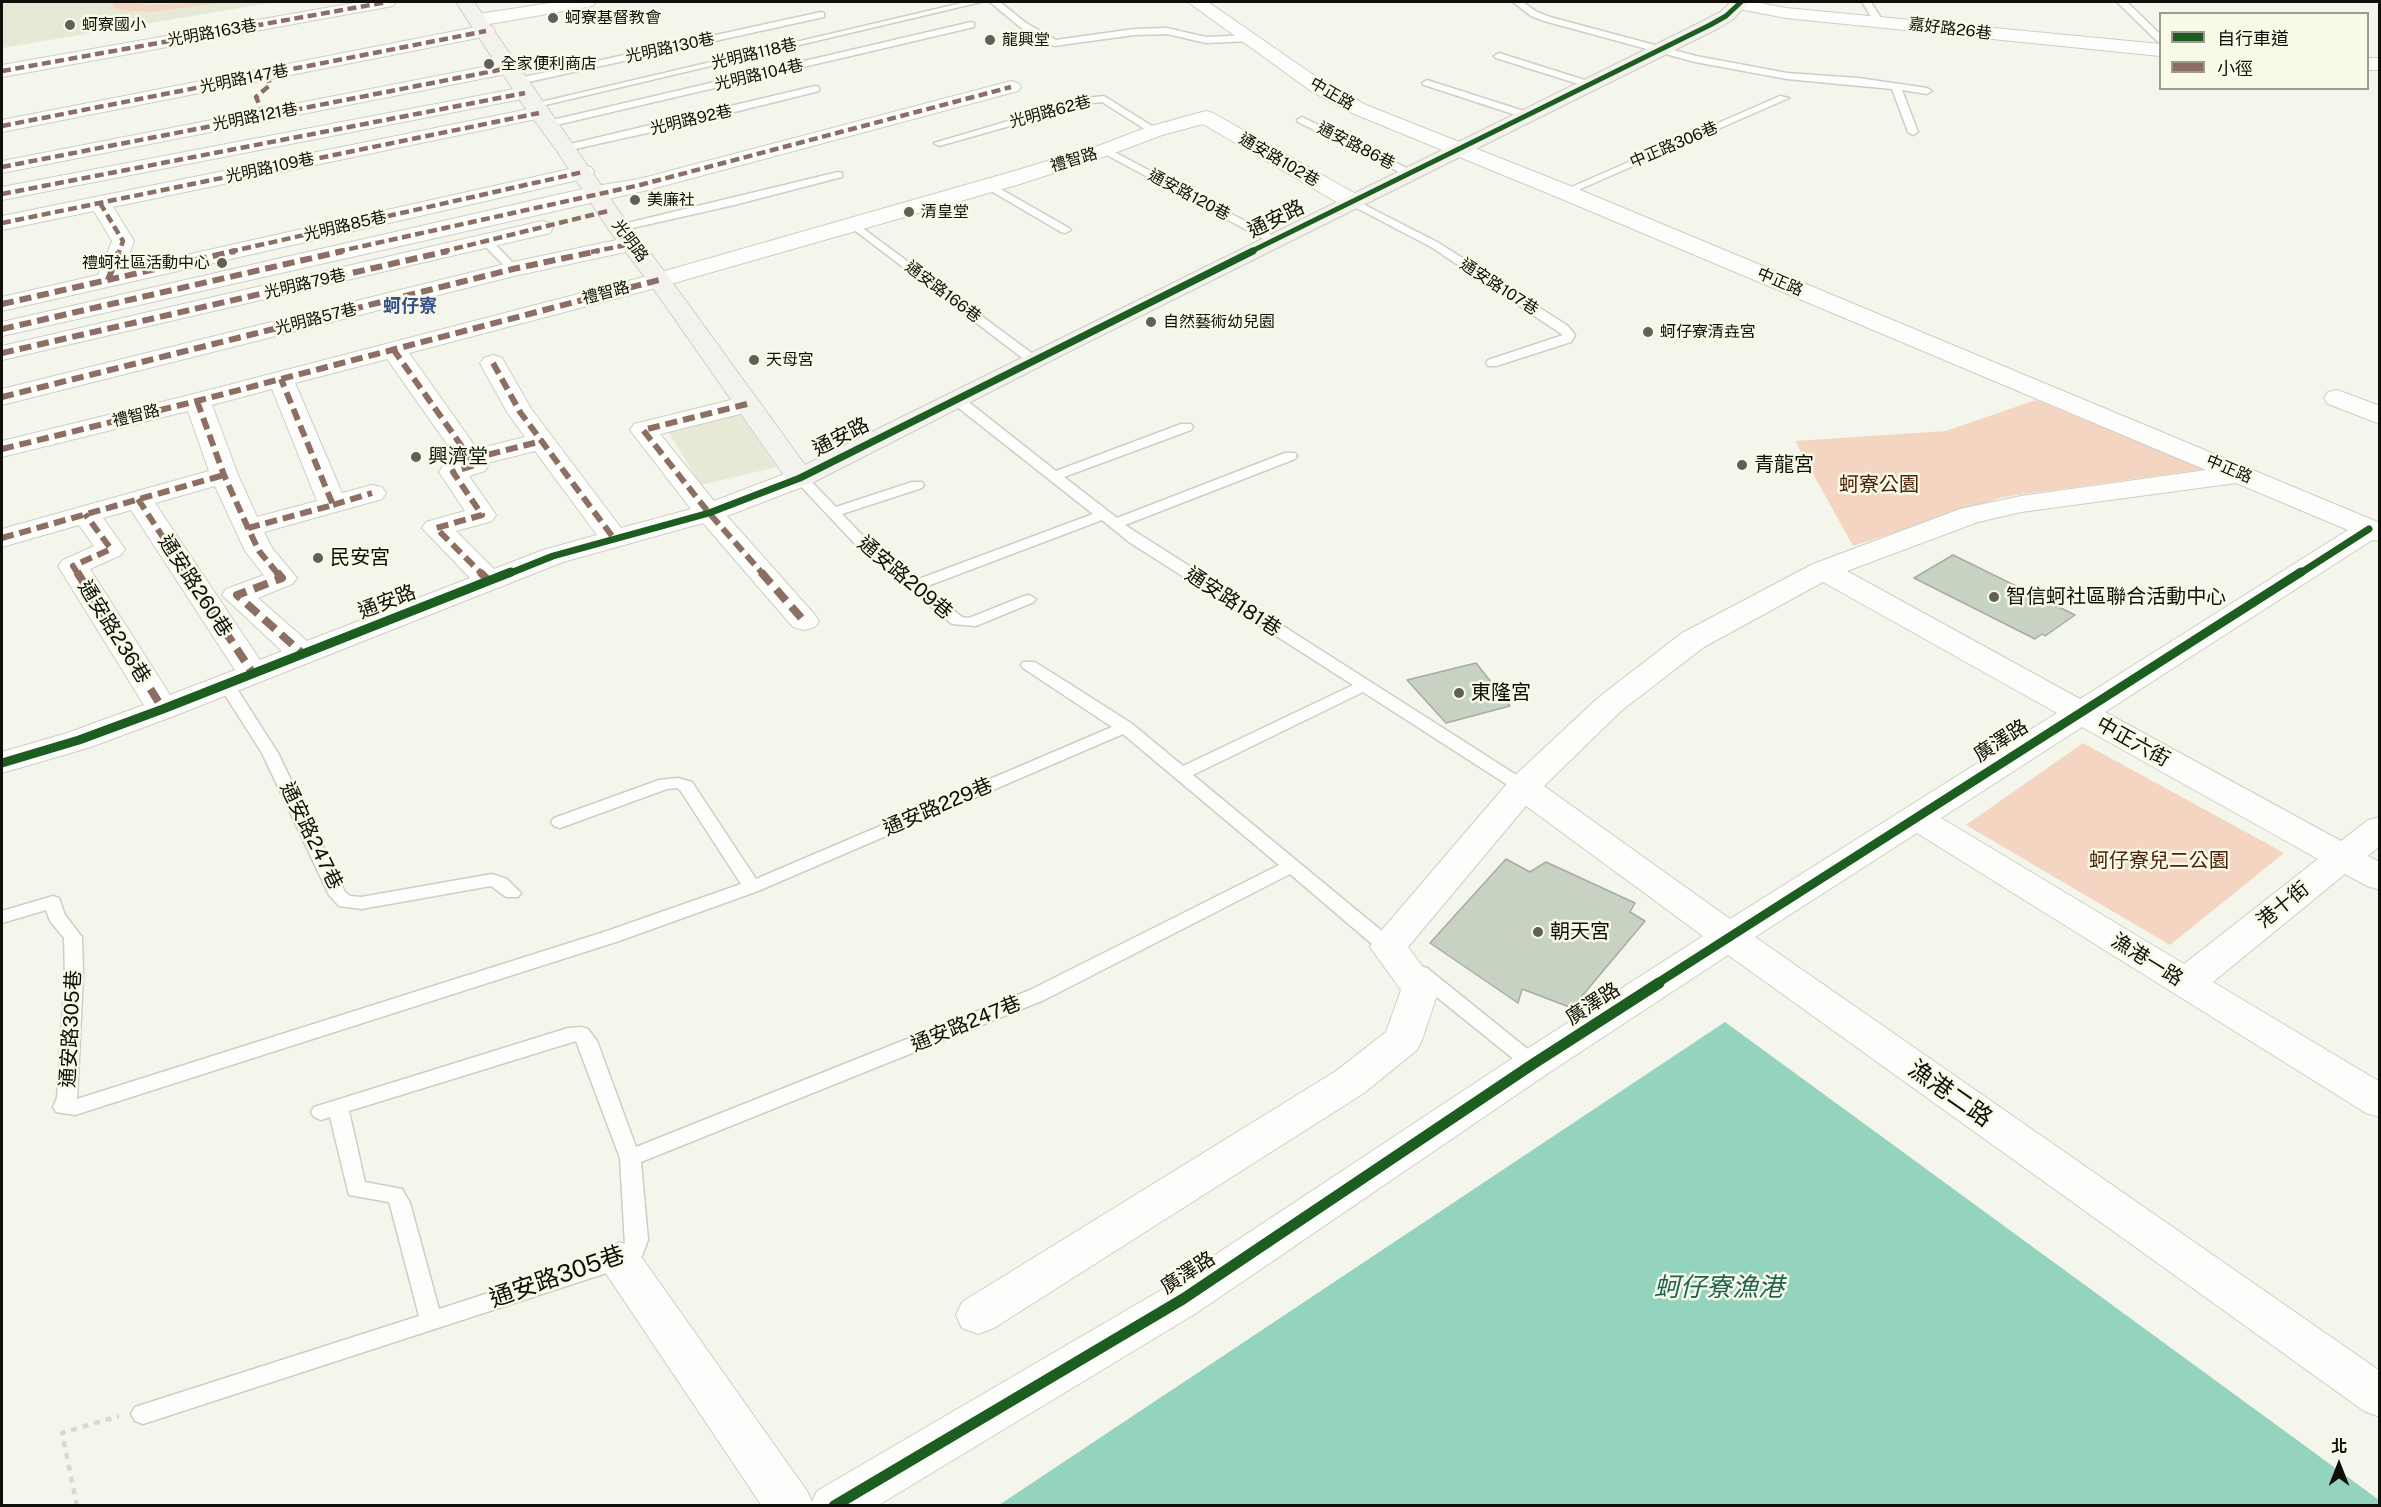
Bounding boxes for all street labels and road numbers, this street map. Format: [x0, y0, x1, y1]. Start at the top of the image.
street label: 嘉好路26巷 [1907, 14, 1993, 44]
street label: 光明路163巷 [166, 16, 258, 50]
street label: 光明路130巷 [624, 29, 716, 67]
street label: 光明路118巷 [709, 35, 799, 73]
street label: 光明路104巷 [713, 55, 805, 95]
street label: 光明路147巷 [198, 61, 290, 97]
street label: 中正路 [1306, 74, 1358, 114]
street label: 光明路62巷 [1007, 92, 1093, 132]
street label: 光明路121巷 [211, 99, 299, 135]
street label: 光明路92巷 [648, 101, 734, 139]
street label: 通安路86巷 [1314, 118, 1398, 174]
street label: 中正路306巷 [1627, 118, 1721, 172]
street label: 通安路102巷 [1235, 129, 1323, 191]
street label: 禮智路 [1048, 144, 1100, 176]
street label: 光明路109巷 [224, 149, 316, 187]
street label: 通安路120巷 [1145, 165, 1233, 225]
street label: 通安路 [1244, 195, 1308, 243]
street label: 光明路85巷 [302, 207, 388, 245]
street label: 光明路 [608, 216, 652, 266]
street label: 通安路107巷 [1456, 255, 1542, 319]
street label: 通安路166巷 [901, 257, 985, 327]
street label: 中正路 [1754, 264, 1806, 300]
street label: 光明路79巷 [262, 265, 348, 303]
street label: 禮智路 [580, 278, 632, 308]
street label: 光明路57巷 [273, 300, 359, 338]
street label: 禮智路 [110, 401, 162, 431]
street label: 通安路 [809, 413, 873, 461]
street label: 中正路 [2203, 451, 2255, 487]
street label: 通安路260巷 [153, 531, 237, 641]
street label: 通安路209巷 [853, 531, 957, 625]
street label: 通安路181巷 [1181, 562, 1285, 642]
street label: 通安路236巷 [73, 576, 155, 688]
street label: 通安路 [355, 580, 419, 624]
street label: 中正六街 [2092, 712, 2174, 772]
street label: 廣澤路 [1969, 715, 2033, 767]
street label: 通安路229巷 [880, 773, 996, 841]
street label: 通安路247巷 [275, 778, 347, 894]
street label: 港十街 [2252, 877, 2314, 933]
street label: 漁港一路 [2107, 929, 2187, 991]
street label: 通安路305巷 [56, 970, 86, 1088]
street label: 廣澤路 [1561, 978, 1625, 1030]
street label: 通安路247巷 [907, 991, 1025, 1057]
street label: 漁港二路 [1902, 1055, 1998, 1133]
street label: 通安路305巷 [486, 1240, 628, 1314]
street label: 廣澤路 [1156, 1247, 1220, 1299]

